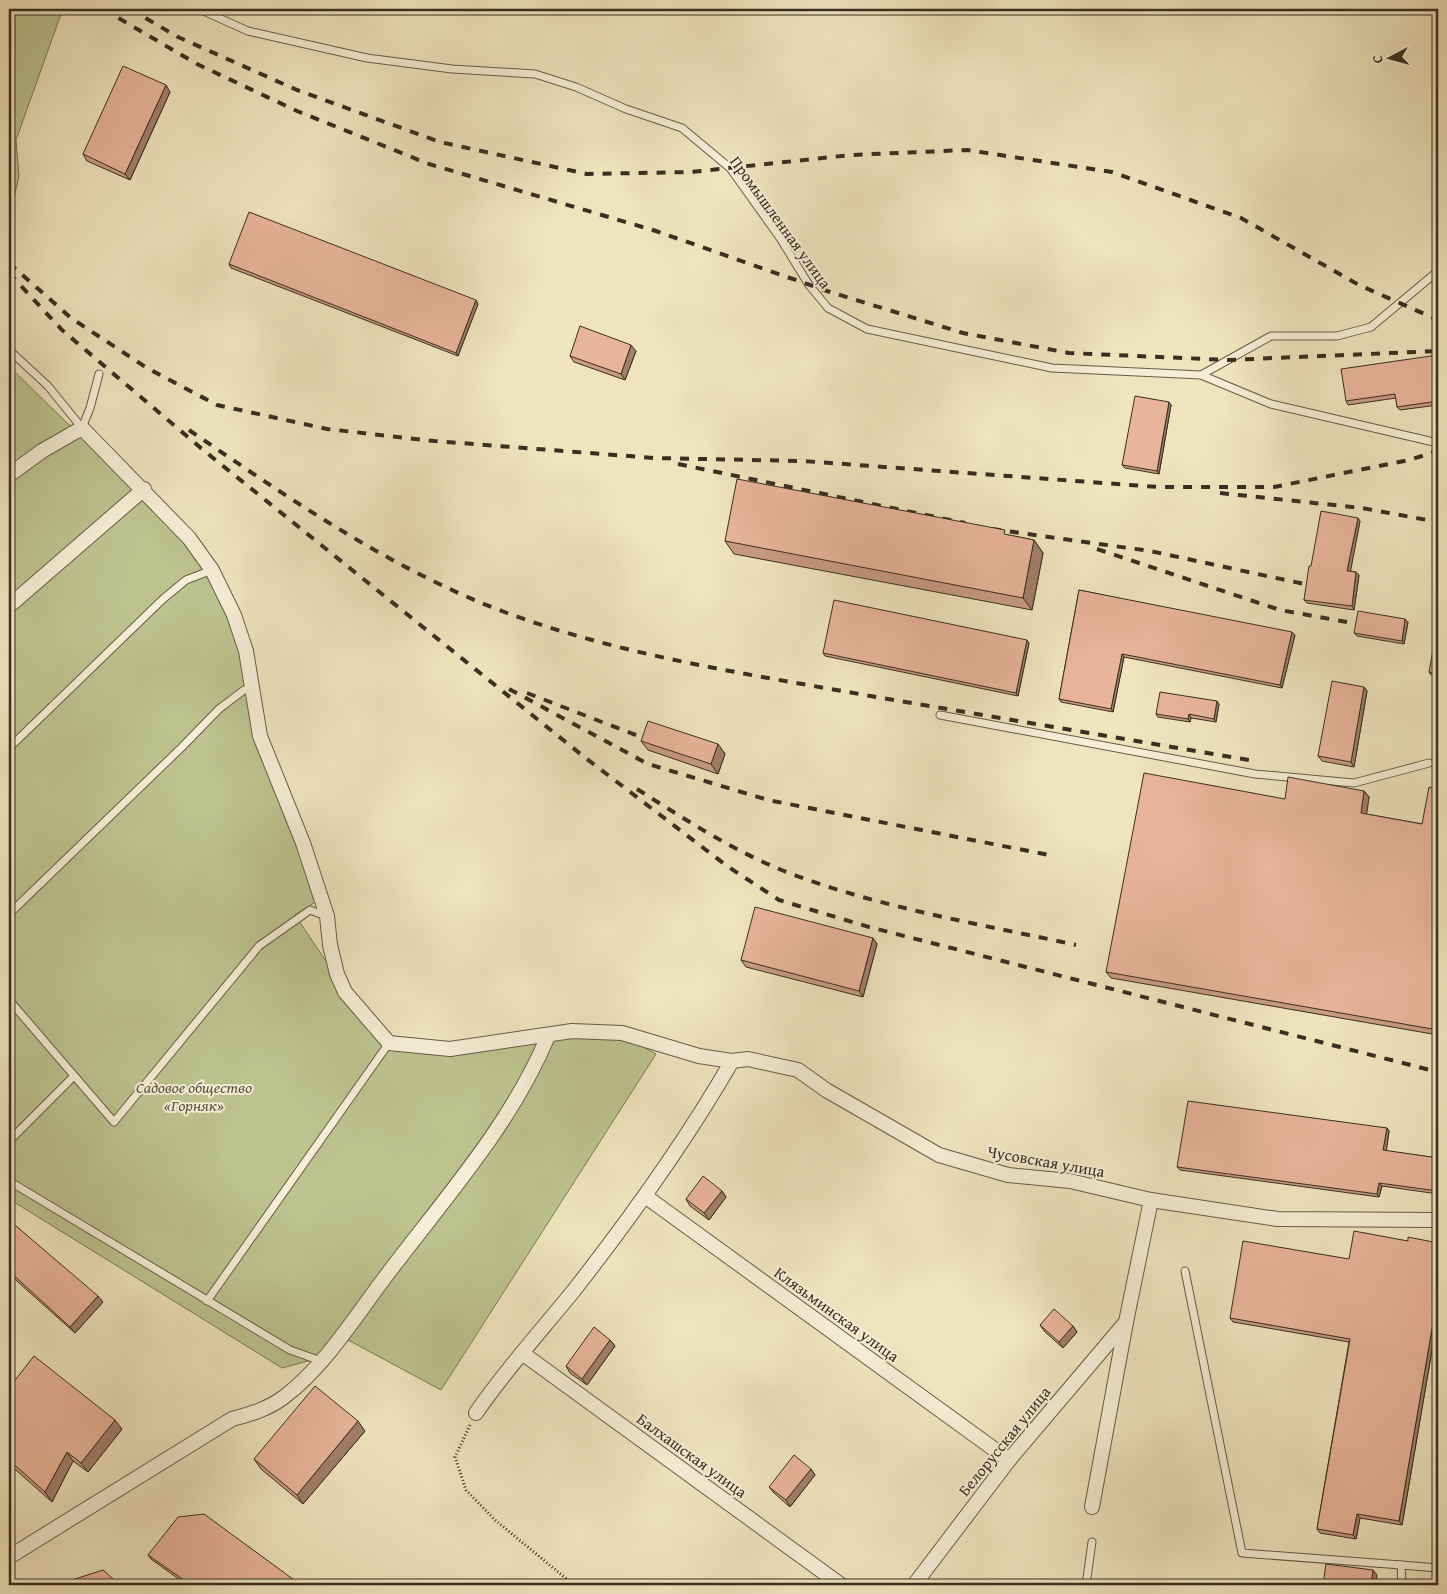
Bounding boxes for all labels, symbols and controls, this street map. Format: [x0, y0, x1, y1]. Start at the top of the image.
north arrow [1364, 32, 1414, 82]
text: С [1367, 54, 1387, 64]
street label: Промышленная улица [725, 151, 838, 294]
park label: Садовое общество «Горняк» [136, 1075, 252, 1117]
street label: Чусовская улица [985, 1139, 1107, 1183]
street label: Клязьминская улица [770, 1260, 905, 1368]
street label: Белорусская улица [952, 1381, 1056, 1501]
street label: Балхашская улица [632, 1407, 752, 1504]

